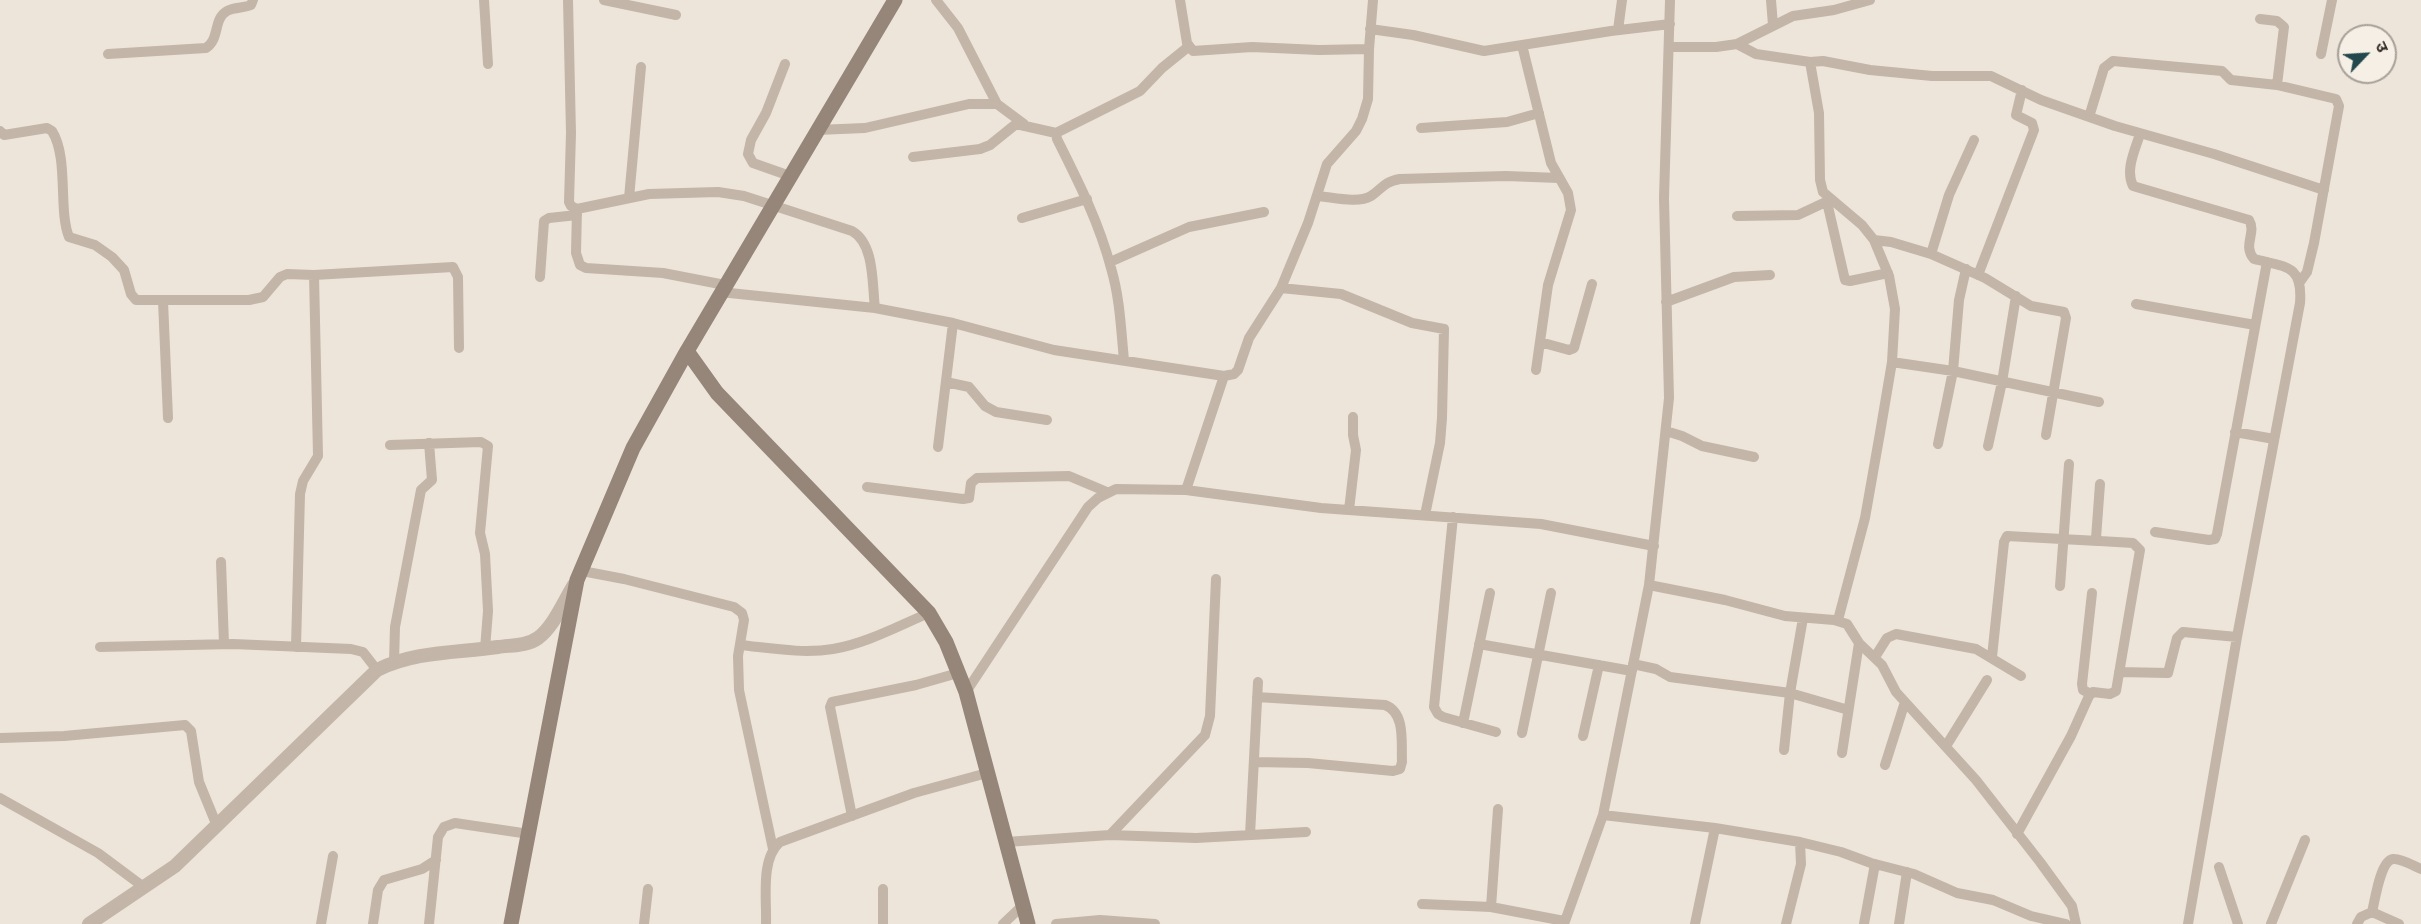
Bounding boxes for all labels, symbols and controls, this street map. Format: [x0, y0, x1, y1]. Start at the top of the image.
north arrow [2337, 24, 2397, 84]
text: उ [2370, 39, 2393, 56]

